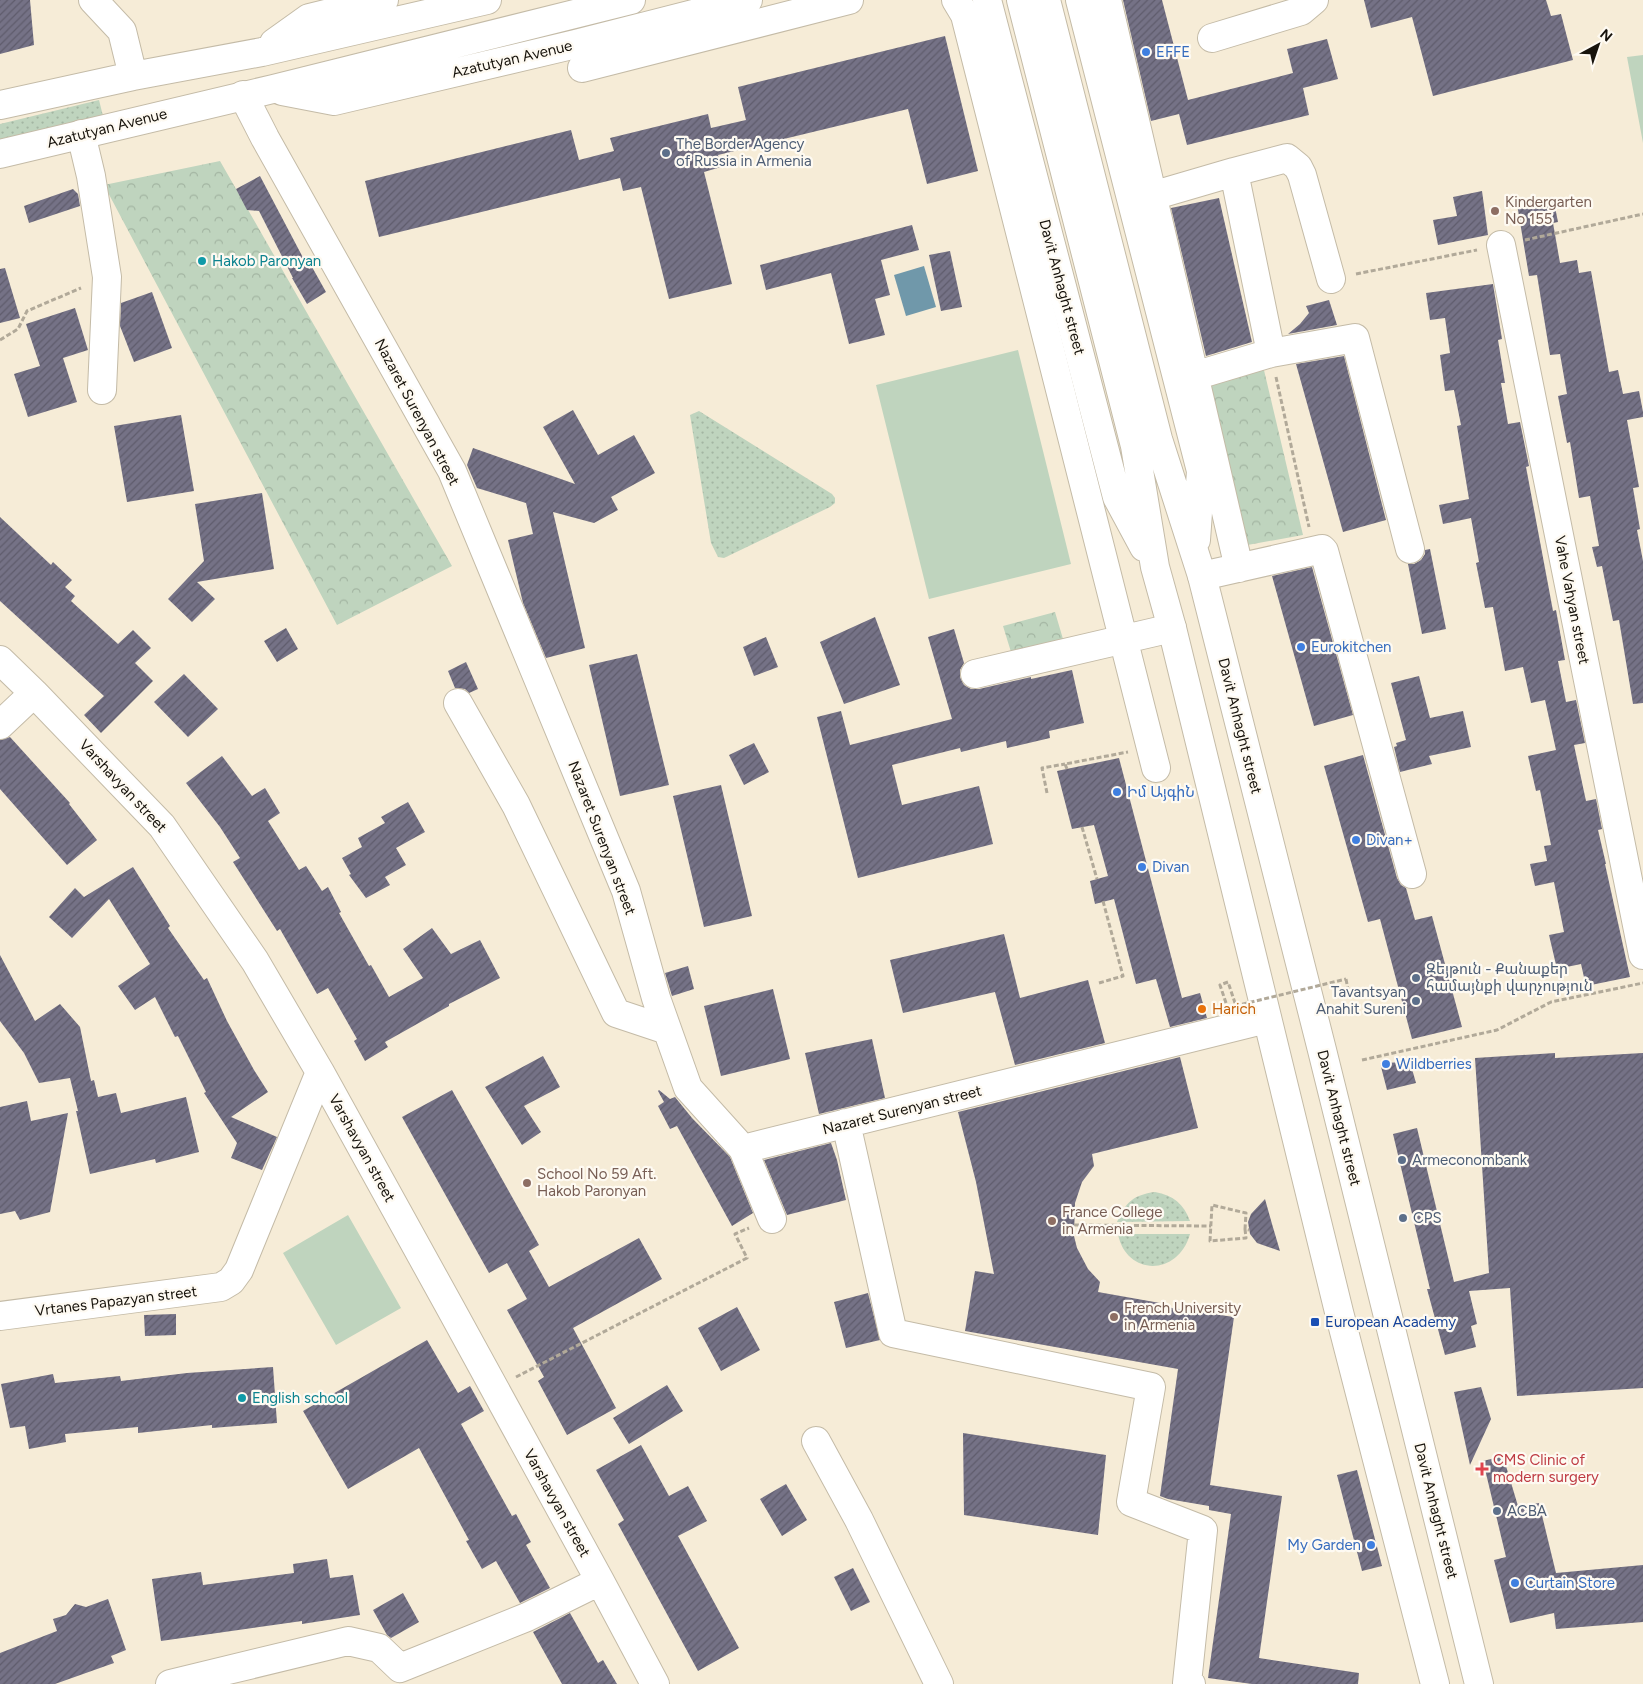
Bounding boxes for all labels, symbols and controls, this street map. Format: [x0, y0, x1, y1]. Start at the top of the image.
north arrow [1573, 20, 1623, 70]
text: N [1596, 25, 1616, 45]
street label: Azatutyan Avenue [450, 36, 574, 82]
place label: EFFE [1156, 43, 1190, 61]
marker: EFFE [1140, 46, 1152, 58]
street label: Azatutyan Avenue [45, 104, 169, 152]
place label: The Border Agency of Russia in Armenia [676, 135, 812, 170]
marker: The Border Agency of Russia in Armenia [660, 147, 672, 159]
place label: Kindergarten No 155 [1505, 193, 1592, 228]
marker: Kindergarten No 155 [1489, 205, 1501, 217]
street label: Davit Anhaght street [1035, 217, 1089, 357]
place label: Hakob Paronyan [212, 252, 321, 270]
marker: Hakob Paronyan [196, 255, 208, 267]
street label: Nazaret Surenyan street [371, 336, 463, 489]
street label: Vahe Vahyan street [1551, 534, 1593, 666]
place label: Eurokitchen [1311, 638, 1391, 656]
marker: Eurokitchen [1295, 641, 1307, 653]
street label: Davit Anhaght street [1214, 656, 1266, 796]
street label: Varshavyan street [75, 736, 171, 836]
street label: Nazaret Surenyan street [564, 759, 640, 918]
place label: Իմ ԱյգիՆ [1127, 783, 1195, 801]
marker: Իմ ԱյգիՆ [1111, 786, 1123, 798]
place label: Divan+ [1366, 831, 1413, 849]
marker: Divan+ [1350, 834, 1362, 846]
place label: Divan [1152, 858, 1189, 876]
marker: Divan [1136, 861, 1148, 873]
place label: Զեյթուն - Քանաքեր համայնքի վարչություն [1426, 960, 1593, 995]
marker: Զեյթուն - Քանաքեր համայնքի վարչություն [1410, 972, 1422, 984]
place label: Tavantsyan Anahit Sureni [1316, 983, 1406, 1018]
marker: Tavantsyan Anahit Sureni [1410, 995, 1422, 1007]
place label: Harich [1212, 1000, 1256, 1018]
marker: Harich [1196, 1003, 1208, 1015]
street label: Davit Anhaght street [1313, 1048, 1365, 1188]
place label: Wildberries [1396, 1055, 1472, 1073]
marker: Wildberries [1380, 1058, 1392, 1070]
street label: Nazaret Surenyan street [821, 1081, 984, 1138]
street label: Varshavyan street [325, 1091, 399, 1205]
place label: Armeconombank [1412, 1151, 1528, 1169]
marker: Armeconombank [1396, 1154, 1408, 1166]
place label: School No 59 Aft. Hakob Paronyan [537, 1165, 656, 1200]
marker: School No 59 Aft. Hakob Paronyan [521, 1177, 533, 1189]
place label: France College in Armenia [1062, 1203, 1162, 1238]
place label: CPS [1413, 1209, 1442, 1227]
marker: CPS [1397, 1212, 1409, 1224]
marker: France College in Armenia [1046, 1215, 1058, 1227]
street label: Vrtanes Papazyan street [34, 1282, 198, 1320]
place label: French University in Armenia [1124, 1299, 1241, 1334]
marker: French University in Armenia [1108, 1311, 1120, 1323]
place label: European Academy [1325, 1313, 1456, 1331]
marker: European Academy [1309, 1316, 1321, 1328]
place label: English school [252, 1389, 348, 1407]
marker: English school [236, 1392, 248, 1404]
street label: Davit Anhaght street [1410, 1441, 1462, 1581]
street label: Varshavyan street [520, 1446, 594, 1560]
place label: CMS Clinic of modern surgery [1493, 1451, 1599, 1486]
marker: CMS Clinic of modern surgery [1475, 1462, 1489, 1476]
place label: ACBA [1507, 1502, 1547, 1520]
marker: ACBA [1491, 1505, 1503, 1517]
place label: My Garden [1287, 1536, 1361, 1554]
marker: My Garden [1365, 1539, 1377, 1551]
place label: Curtain Store [1525, 1574, 1615, 1592]
marker: Curtain Store [1509, 1577, 1521, 1589]

